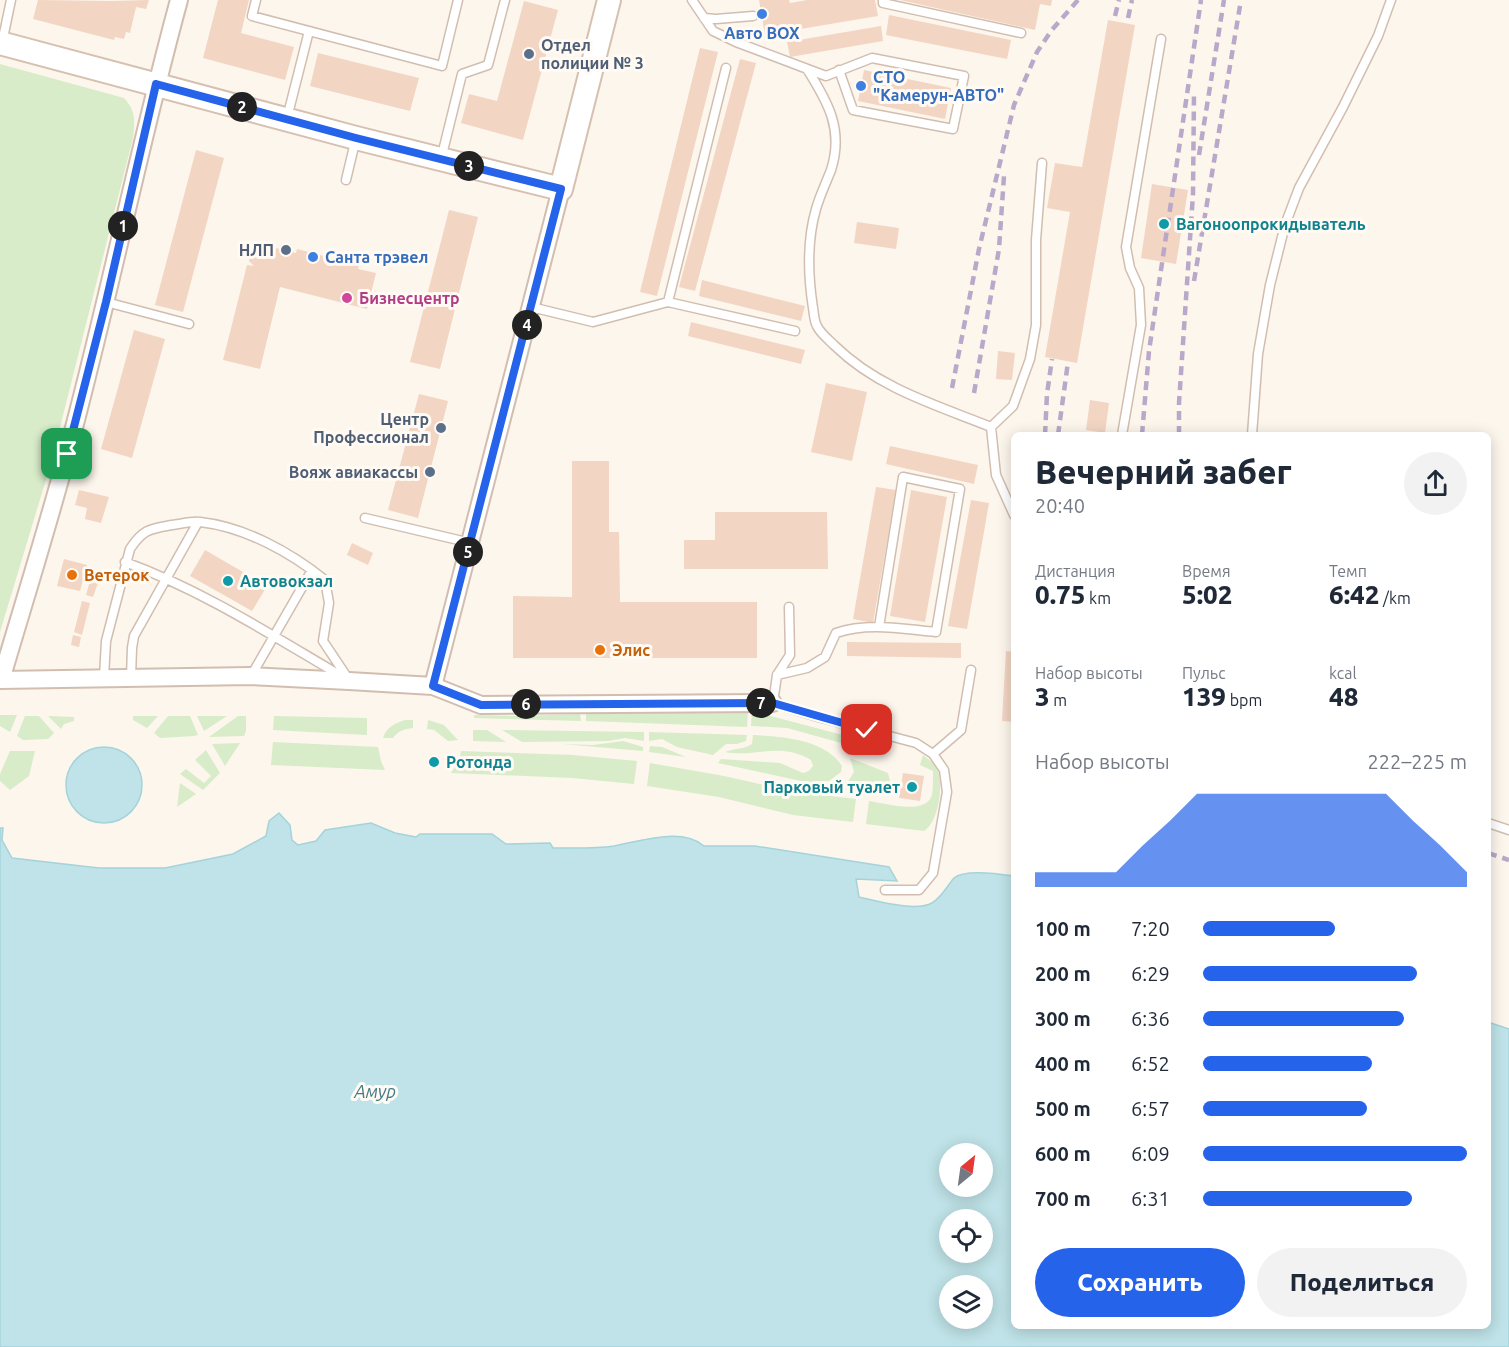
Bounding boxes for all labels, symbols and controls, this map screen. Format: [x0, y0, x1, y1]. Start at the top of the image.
marker: Авто BOX [755, 7, 769, 21]
place label: Авто BOX [724, 24, 800, 42]
place label: Отдел полиции № 3 [541, 36, 644, 72]
marker: Отдел полиции № 3 [522, 47, 536, 61]
place label: СТО "Камерун-АВТО" [873, 68, 1004, 104]
marker: СТО "Камерун-АВТО" [854, 79, 868, 93]
pin: 2 [227, 92, 257, 122]
text: 2 [237, 98, 247, 116]
pin: 3 [454, 151, 484, 181]
text: 3 [464, 157, 474, 175]
pin: 1 [108, 211, 138, 241]
place label: Вагоноопрокидыватель [1176, 215, 1366, 233]
text: 1 [118, 217, 128, 235]
marker: Вагоноопрокидыватель [1157, 217, 1171, 231]
place label: НЛП [239, 241, 274, 259]
marker: НЛП [279, 243, 293, 257]
place label: Санта трэвел [325, 248, 428, 266]
marker: Санта трэвел [306, 250, 320, 264]
place label: Бизнесцентр [359, 289, 460, 307]
marker: Бизнесцентр [340, 291, 354, 305]
pin: 4 [512, 310, 542, 340]
text: 4 [522, 316, 532, 334]
place label: Центр Профессионал [313, 410, 429, 446]
marker: Центр Профессионал [434, 421, 448, 435]
pin [41, 428, 92, 479]
icon: arrive [50, 437, 83, 470]
button: share [1404, 452, 1467, 515]
text: Вечерний забег [1035, 453, 1291, 490]
place label: Вояж авиакассы [289, 463, 418, 481]
marker: Вояж авиакассы [423, 465, 437, 479]
text: 20:40 [1035, 494, 1085, 517]
pin: 5 [453, 537, 483, 567]
text: 5 [463, 543, 473, 561]
text: Дистанция [1035, 562, 1115, 580]
text: Время [1182, 562, 1231, 580]
text: Темп [1329, 562, 1367, 580]
place label: Ветерок [84, 566, 149, 584]
marker: Ветерок [65, 568, 79, 582]
place label: Автовокзал [240, 572, 333, 590]
marker: Автовокзал [221, 574, 235, 588]
text: 0.75 [1035, 580, 1085, 609]
text: 5:02 [1182, 580, 1232, 609]
text: 6:42 [1329, 580, 1379, 609]
text: km [1085, 589, 1111, 607]
text: /km [1379, 589, 1411, 607]
place label: Элис [612, 641, 650, 659]
marker: Элис [593, 643, 607, 657]
text: Набор высоты [1035, 664, 1143, 682]
text: Пульс [1182, 664, 1226, 682]
text: kcal [1329, 664, 1357, 682]
text: 3 [1035, 682, 1050, 711]
text: 139 [1182, 682, 1226, 711]
text: 48 [1329, 682, 1358, 711]
pin: 7 [746, 688, 776, 718]
pin: 6 [511, 689, 541, 719]
text: m [1050, 691, 1067, 709]
text: bpm [1226, 691, 1262, 709]
text: 7 [756, 694, 766, 712]
text: 6 [521, 695, 531, 713]
pin [841, 704, 892, 755]
icon: check [850, 713, 883, 746]
text: Набор высоты [1035, 750, 1170, 773]
text: 222–225 m [1368, 750, 1467, 773]
place label: Ротонда [446, 753, 512, 771]
marker: Ротонда [427, 755, 441, 769]
place label: Парковый туалет [763, 778, 900, 796]
marker: Парковый туалет [905, 780, 919, 794]
text: 100 m [1035, 917, 1091, 940]
text: 7:20 [1131, 917, 1170, 940]
text: 200 m [1035, 962, 1091, 985]
text: 6:29 [1131, 962, 1170, 985]
text: 300 m [1035, 1007, 1091, 1030]
text: 6:36 [1131, 1007, 1170, 1030]
text: 400 m [1035, 1052, 1091, 1075]
text: 6:52 [1131, 1052, 1170, 1075]
water label: Амур [353, 1081, 396, 1101]
text: 500 m [1035, 1097, 1091, 1120]
text: 6:57 [1131, 1097, 1170, 1120]
text: 600 m [1035, 1142, 1091, 1165]
text: 6:09 [1131, 1142, 1170, 1165]
north arrow [939, 1143, 993, 1197]
map controls [939, 1143, 993, 1329]
text: 700 m [1035, 1187, 1091, 1210]
text: 6:31 [1131, 1187, 1170, 1210]
button: locate [939, 1209, 993, 1263]
button: Сохранить [1035, 1248, 1245, 1317]
button: Поделиться [1257, 1248, 1467, 1317]
button: layers [939, 1275, 993, 1329]

